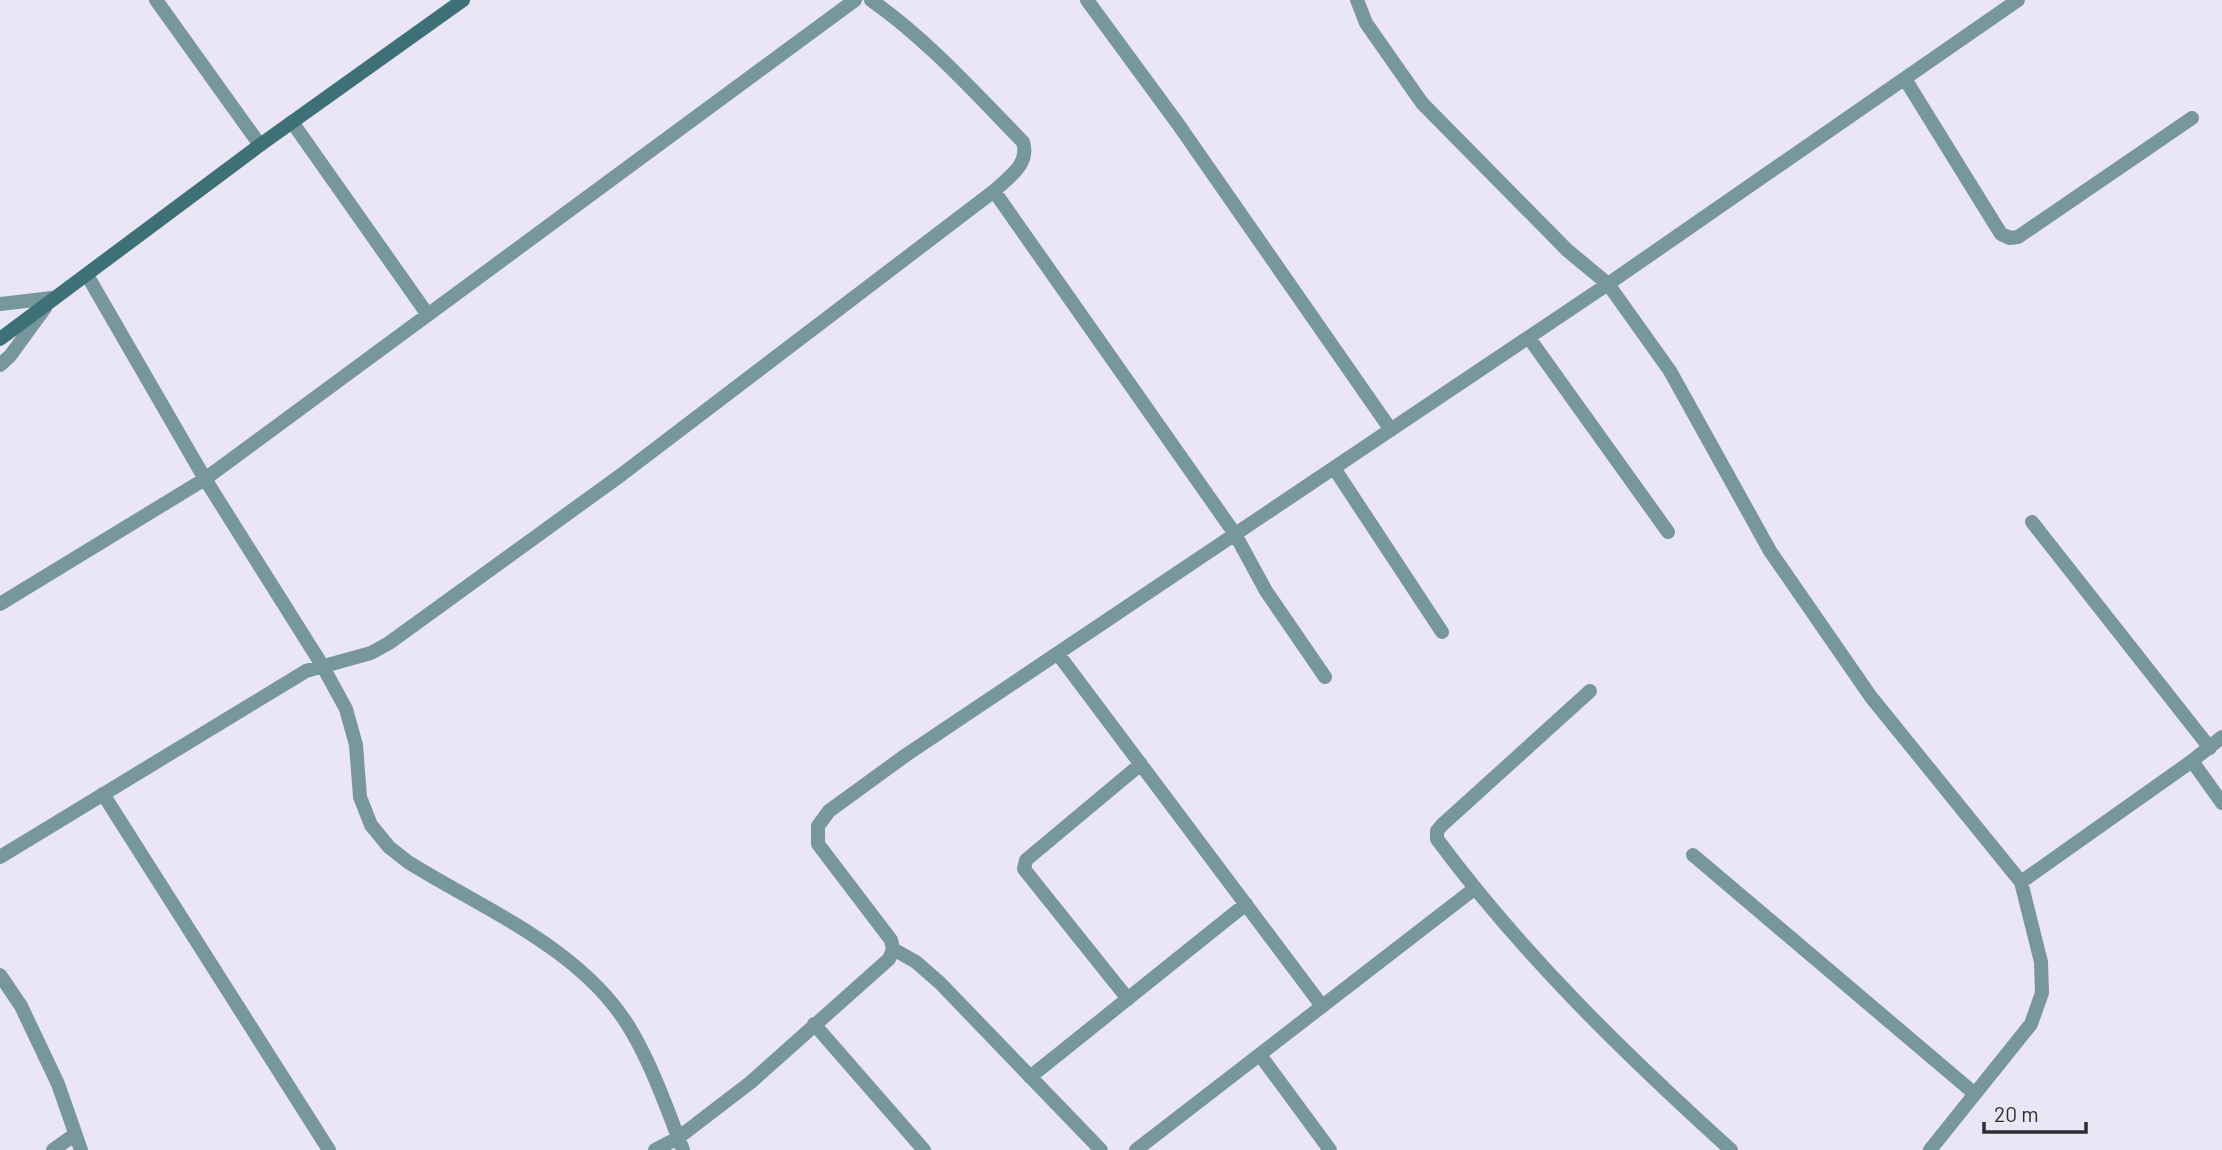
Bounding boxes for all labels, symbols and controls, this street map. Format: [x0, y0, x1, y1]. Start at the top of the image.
scale bar [1984, 1090, 2086, 1134]
text: 20 m [1994, 1101, 2039, 1126]

